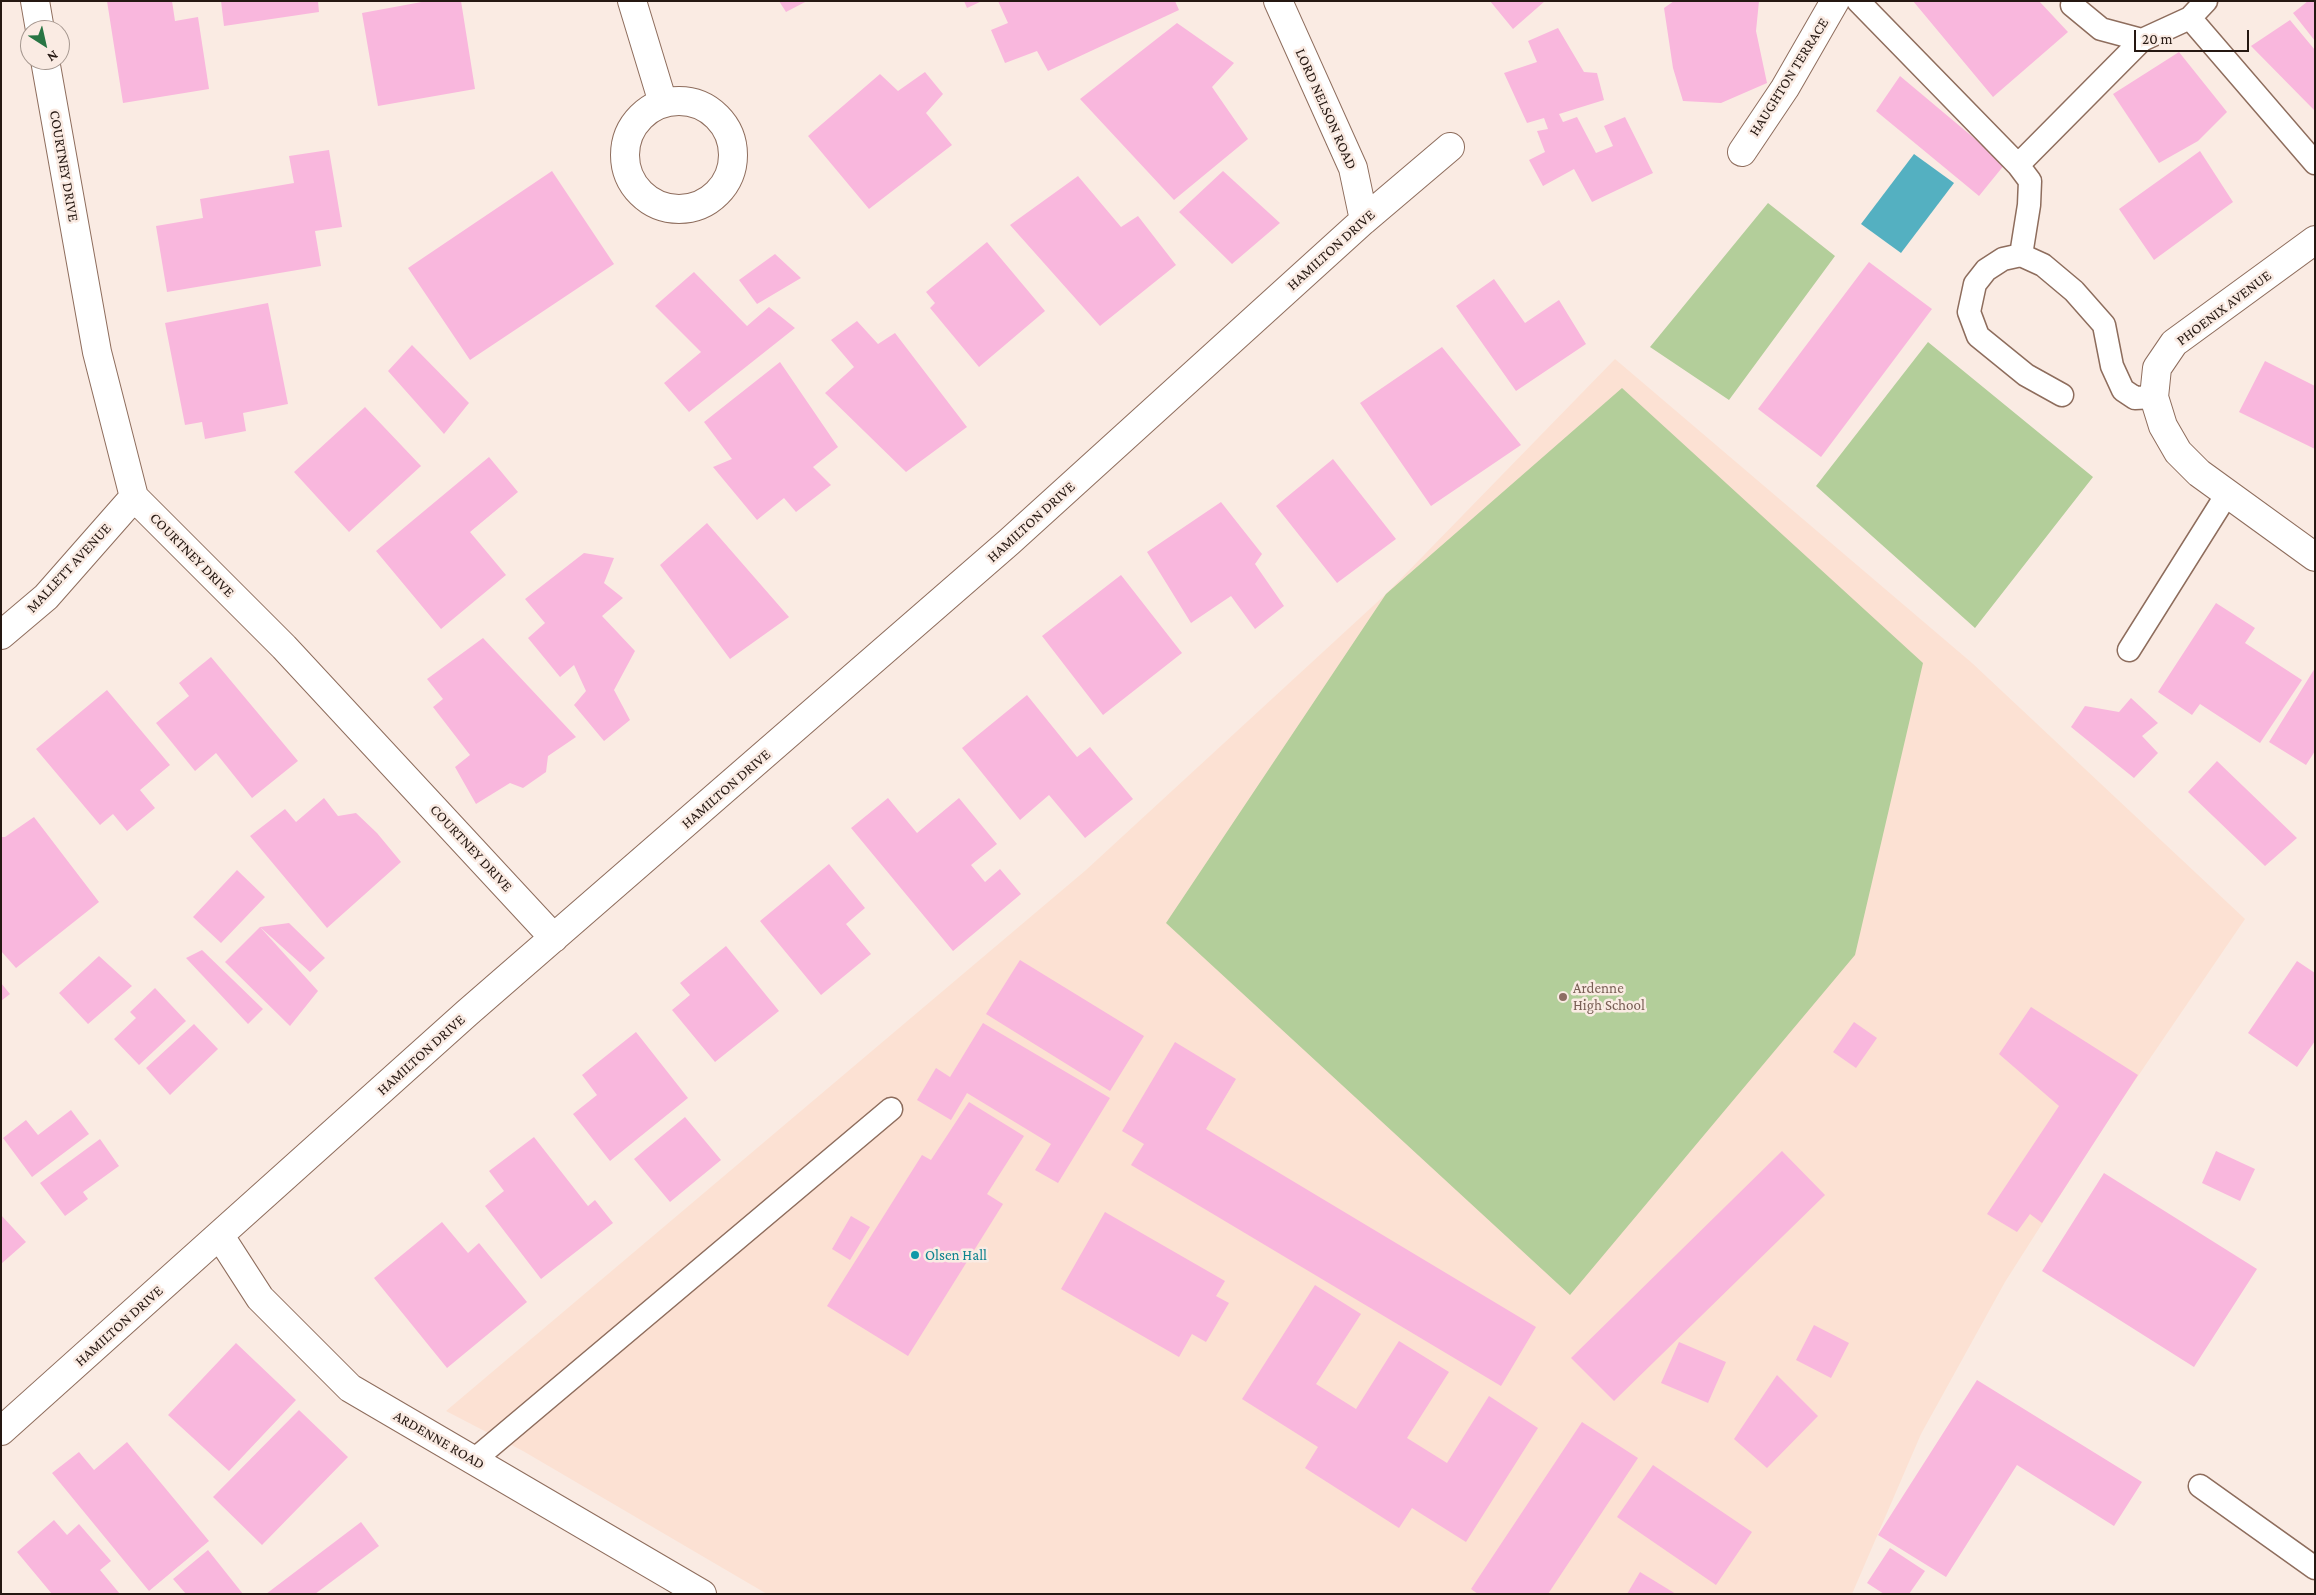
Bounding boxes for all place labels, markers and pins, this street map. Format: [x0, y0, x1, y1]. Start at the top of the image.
place label: Ardenne High School [1573, 979, 1645, 1014]
marker: Ardenne High School [1557, 991, 1569, 1003]
place label: Olsen Hall [925, 1246, 987, 1264]
marker: Olsen Hall [909, 1249, 921, 1261]

